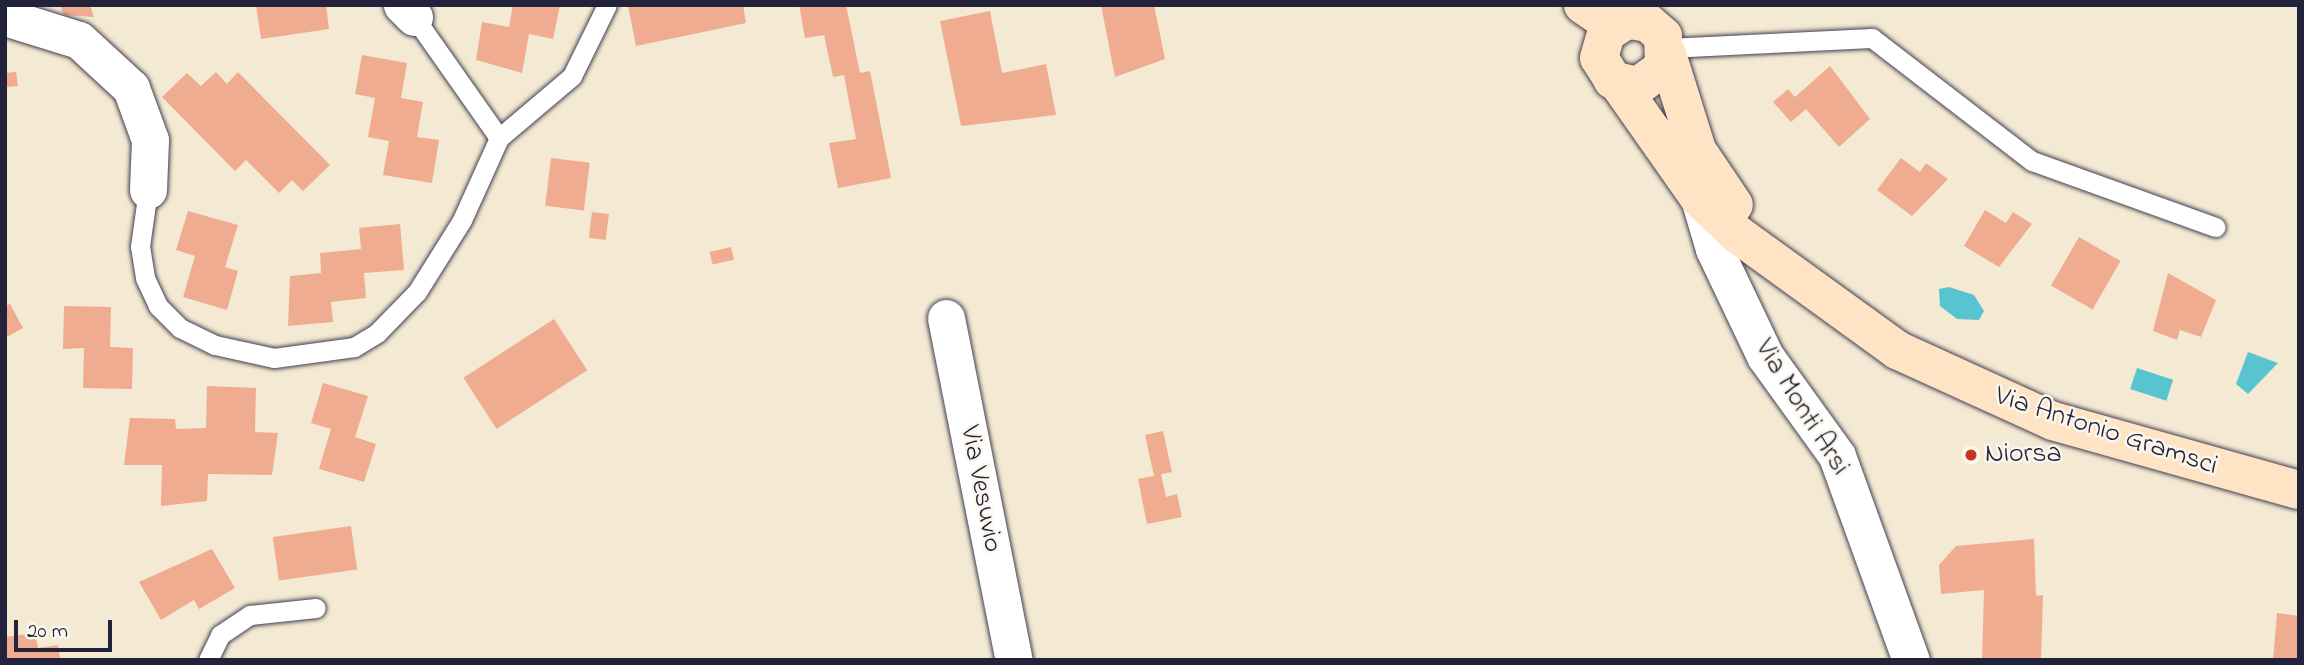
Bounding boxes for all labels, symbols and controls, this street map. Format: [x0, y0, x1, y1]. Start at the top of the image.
street label: Via Monti Arsi [1746, 334, 1856, 482]
street label: Via Antonio Gramsci [1991, 380, 2221, 484]
street label: Via Vesuvio [951, 423, 1009, 555]
place label: Niorsa [1985, 438, 2062, 472]
marker: Niorsa [1963, 447, 1979, 463]
scale bar [18, 606, 116, 650]
text: 20 m [27, 617, 68, 647]

